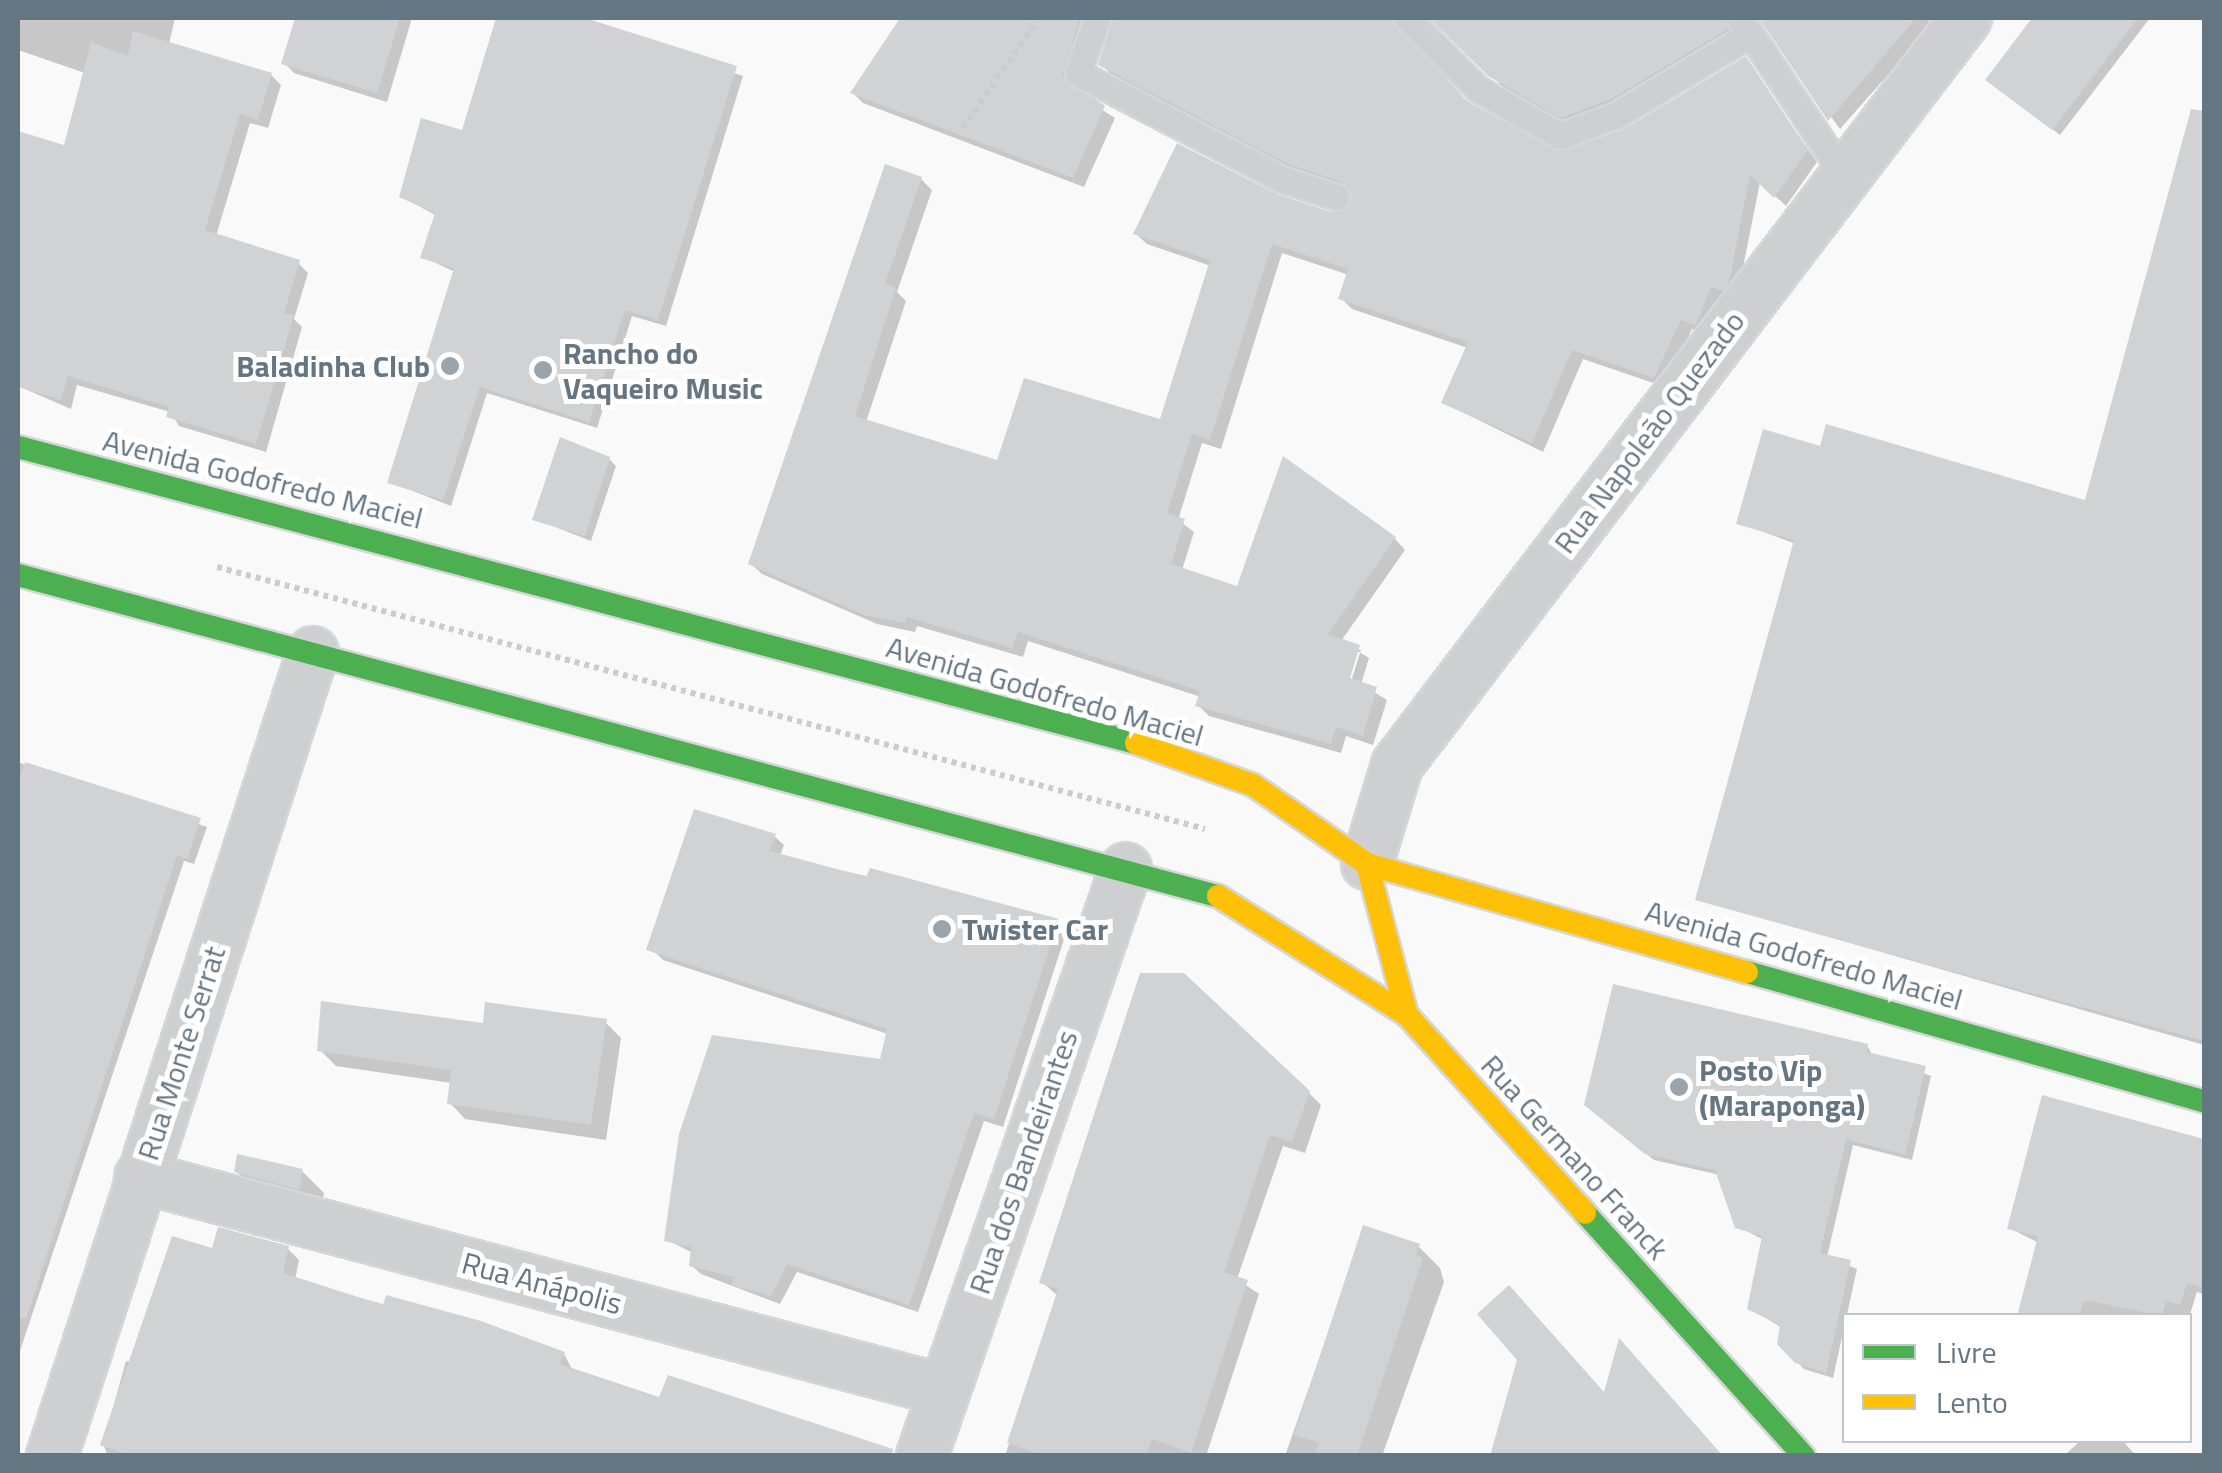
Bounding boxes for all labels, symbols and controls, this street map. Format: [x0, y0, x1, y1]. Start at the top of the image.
street label: Rua Napoleão Quezado [1546, 304, 1752, 560]
place label: Rancho do Vaqueiro Music [563, 335, 763, 406]
place label: Baladinha Club [236, 348, 430, 384]
marker: Baladinha Club [439, 355, 461, 377]
marker: Rancho do Vaqueiro Music [532, 359, 554, 381]
street label: Avenida Godofredo Maciel [99, 422, 427, 536]
street label: Avenida Godofredo Maciel [882, 628, 1208, 754]
street label: Avenida Godofredo Maciel [1641, 892, 1967, 1018]
place label: Twister Car [962, 911, 1108, 947]
marker: Twister Car [931, 918, 953, 940]
street label: Rua Monte Serrat [129, 941, 233, 1165]
street label: Rua dos Bandeirantes [961, 1025, 1085, 1299]
street label: Rua Germano Franck [1474, 1047, 1676, 1267]
place label: Posto Vip (Maraponga) [1699, 1052, 1865, 1122]
marker: Posto Vip (Maraponga) [1668, 1076, 1690, 1098]
street label: Rua Anápolis [458, 1244, 626, 1322]
legend [1842, 1313, 2192, 1443]
text: Livre [1936, 1329, 1997, 1375]
text: Lento [1936, 1379, 2008, 1425]

